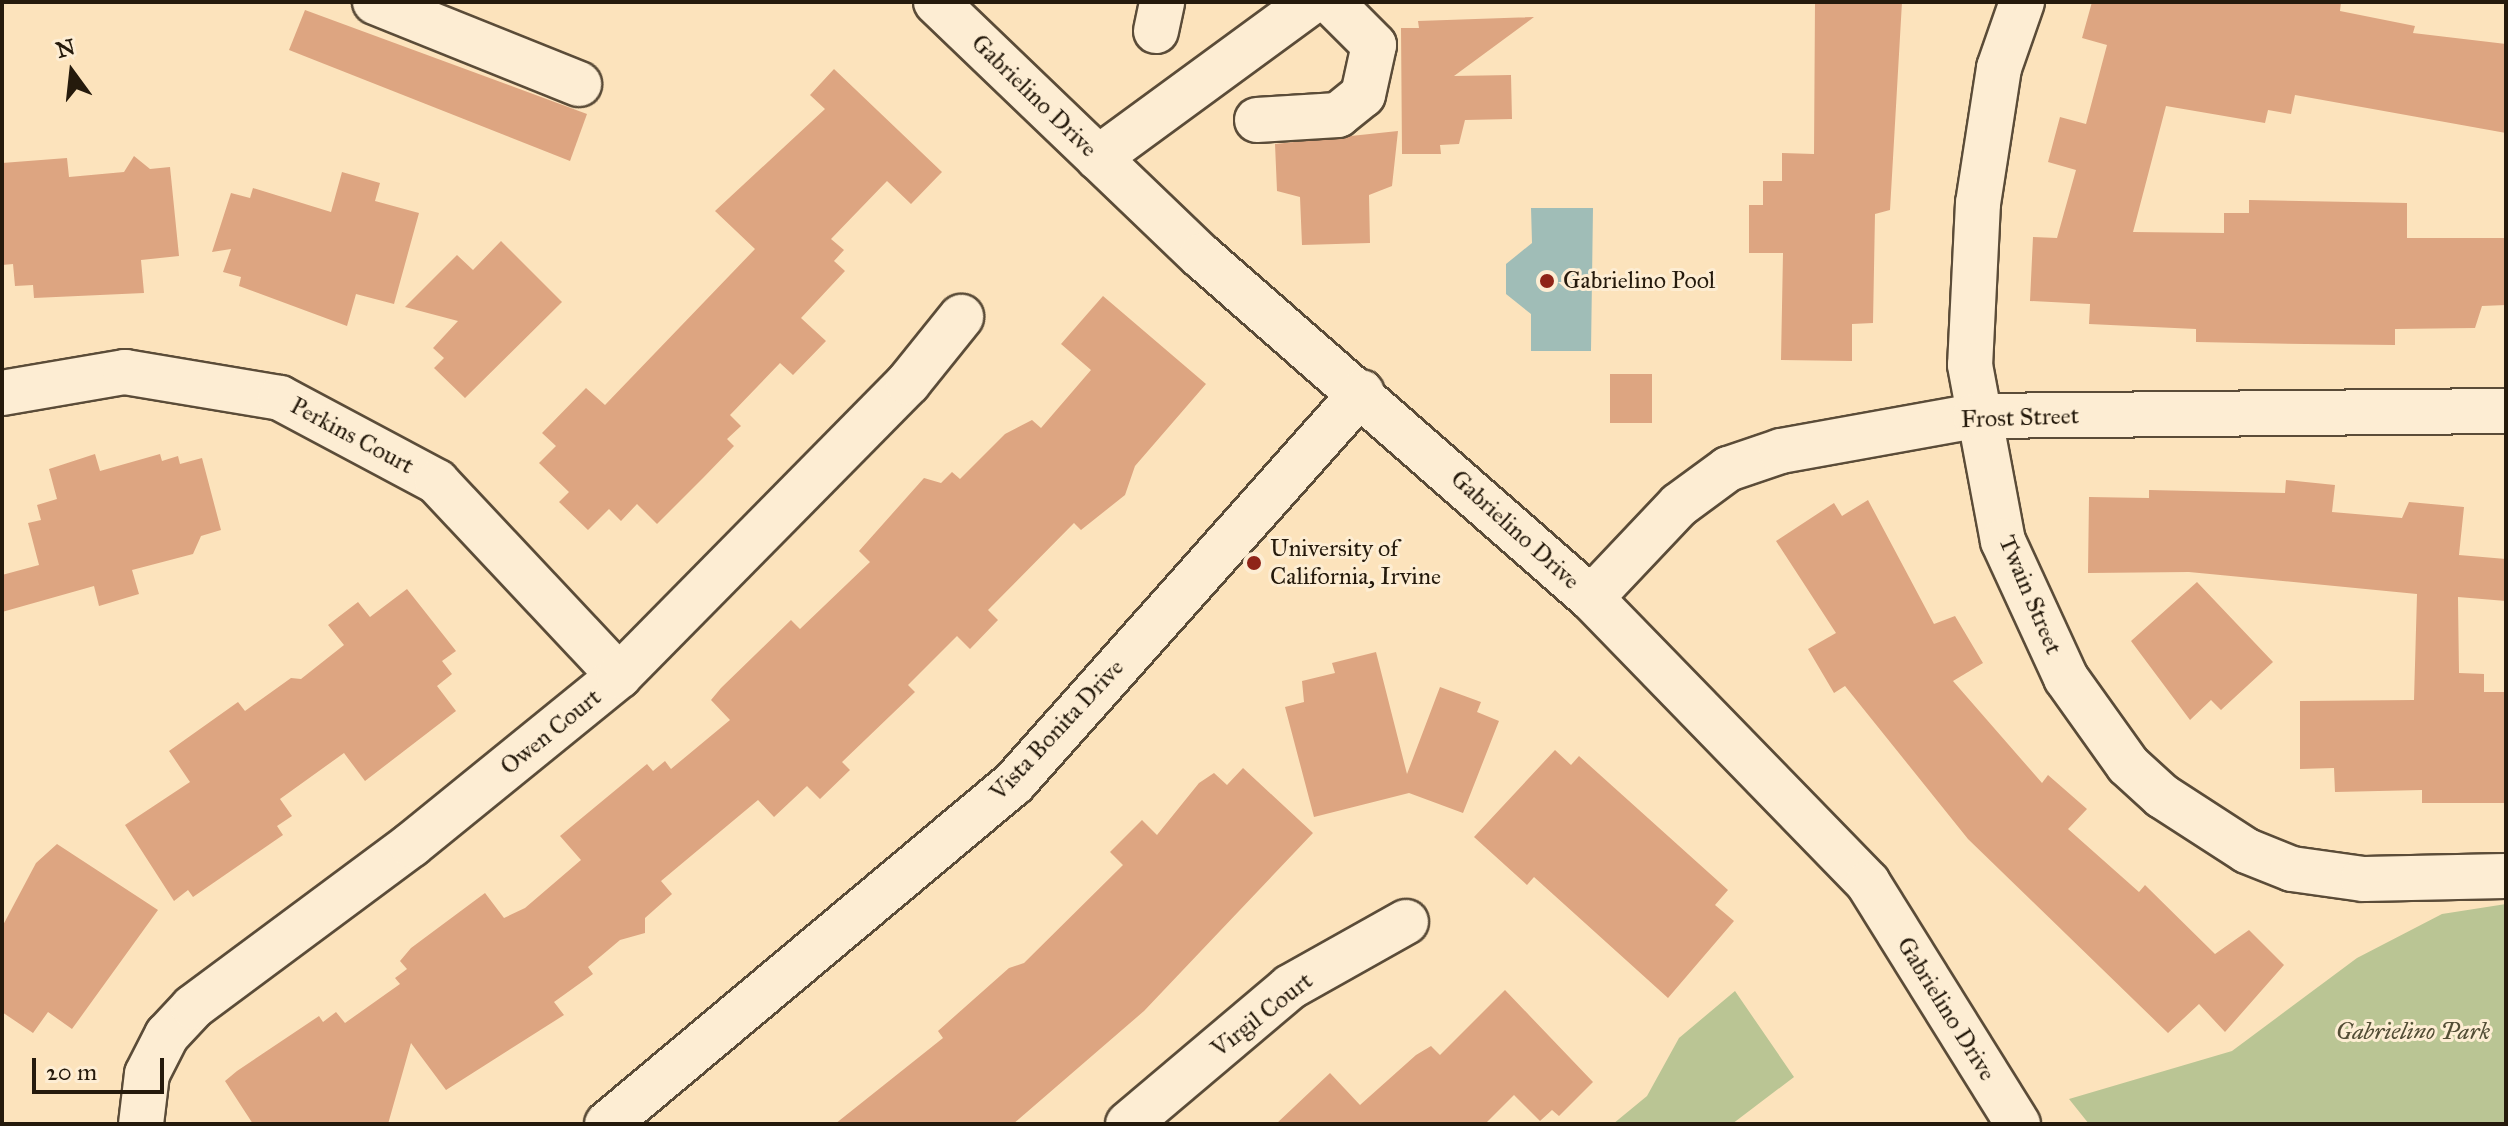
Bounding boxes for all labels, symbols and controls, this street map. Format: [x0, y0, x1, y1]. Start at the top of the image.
street label: Gabrielino Drive [965, 29, 1103, 163]
north arrow [32, 32, 112, 112]
text: N [53, 33, 78, 64]
place label: Gabrielino Pool [1563, 267, 1715, 295]
marker: Gabrielino Pool [1538, 272, 1556, 290]
street label: Perkins Court [285, 391, 419, 481]
street label: Frost Street [1960, 402, 2080, 434]
street label: Gabrielino Drive [1445, 465, 1585, 595]
street label: Twain Street [1992, 531, 2068, 659]
place label: University of California, Irvine [1270, 535, 1441, 591]
marker: University of California, Irvine [1245, 554, 1263, 572]
street label: Vista Bonita Drive [984, 653, 1130, 807]
street label: Owen Court [495, 683, 607, 781]
street label: Gabrielino Drive [1890, 932, 2002, 1086]
street label: Virgil Court [1206, 967, 1318, 1063]
park label: Gabrielino Park [2336, 1018, 2490, 1046]
scale bar [36, 1042, 168, 1092]
text: 20 m [46, 1057, 97, 1087]

